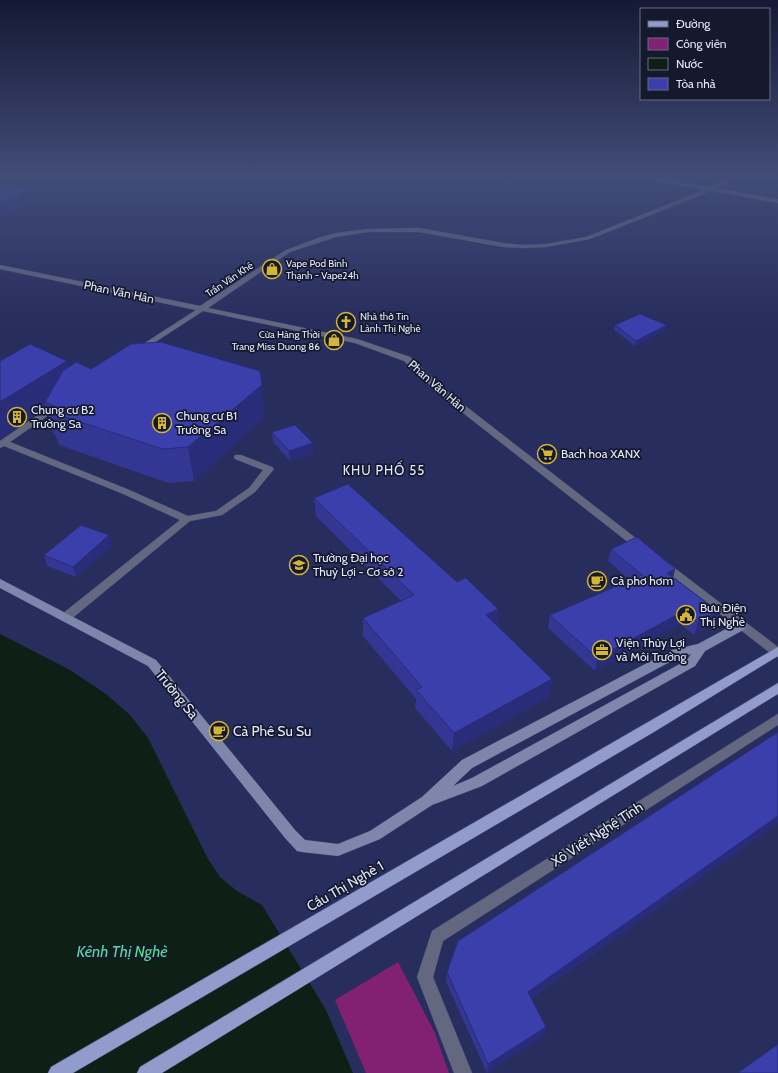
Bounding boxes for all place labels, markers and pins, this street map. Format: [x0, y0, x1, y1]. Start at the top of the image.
place label: Vape Pod Bình Thạnh - Vape24h [286, 257, 359, 282]
shop icon: Vape Pod Bình Thạnh - Vape24h [261, 258, 283, 280]
place label: Nhà thờ Tin Lành Thị Nghè [360, 310, 421, 335]
church icon: Nhà thờ Tin Lành Thị Nghè [335, 311, 357, 333]
place label: Cửa Hàng Thời Trang Miss Duong 86 [232, 328, 320, 353]
shop icon: Cửa Hàng Thời Trang Miss Duong 86 [323, 329, 345, 351]
place label: Chung cư B2 Trường Sa [31, 402, 94, 431]
building icon: Chung cư B2 Trường Sa [6, 406, 28, 428]
place label: Chung cư B1 Trường Sa [176, 408, 237, 437]
building icon: Chung cư B1 Trường Sa [151, 412, 173, 434]
supermarket icon: Bach hoa XANX [536, 443, 558, 465]
place label: Bach hoa XANX [561, 446, 641, 461]
place label: Trường Đại học Thuỷ Lợi - Cơ sở 2 [313, 550, 403, 579]
school or university icon: Trường Đại học Thuỷ Lợi - Cơ sở 2 [288, 554, 310, 576]
cafe icon: Cà phơ hơm [586, 570, 608, 592]
place label: Cà phơ hơm [611, 573, 673, 588]
place label: Bưu Điện Thị Nghè [700, 600, 747, 629]
public building icon: Bưu Điện Thị Nghè [675, 604, 697, 626]
place label: Viện Thủy Lợi và Môi Trường [616, 635, 687, 664]
office icon: Viện Thủy Lợi và Môi Trường [591, 639, 613, 661]
cafe icon: Cà Phê Su Su [208, 720, 230, 742]
place label: Cà Phê Su Su [233, 722, 311, 740]

